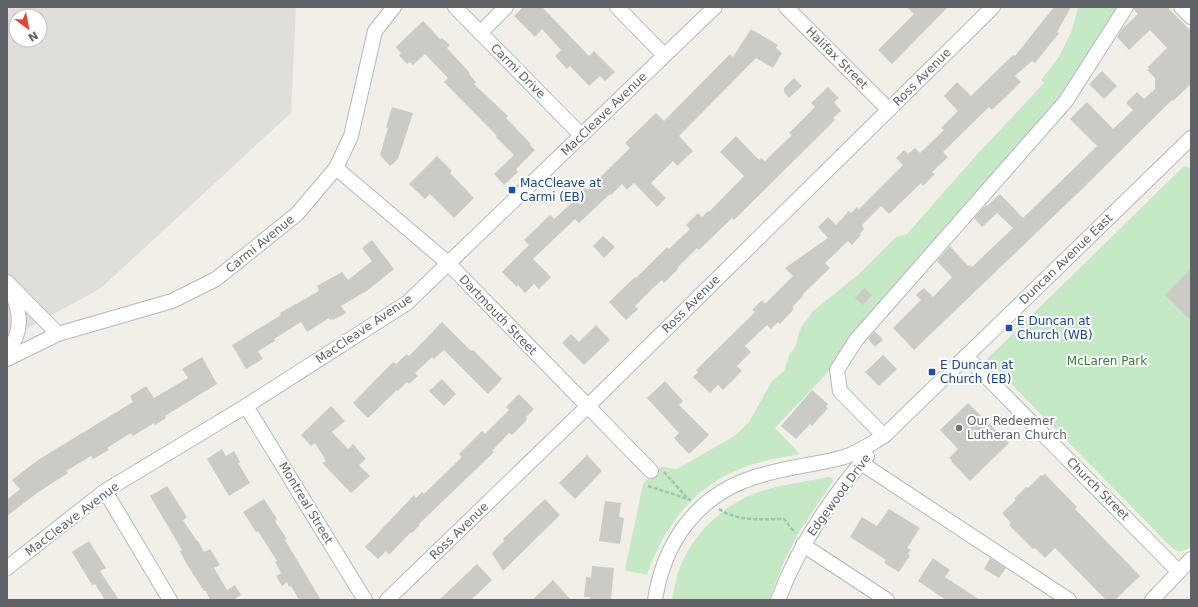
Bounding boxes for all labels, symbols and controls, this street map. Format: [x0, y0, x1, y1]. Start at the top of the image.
north arrow [8, 8, 48, 48]
street label: Halifax Street [803, 24, 871, 92]
text: N [26, 28, 40, 44]
street label: Carmi Drive [488, 41, 548, 101]
street label: Ross Avenue [890, 45, 954, 109]
street label: MacCleave Avenue [558, 69, 650, 159]
place label: MacCleave at Carmi (EB) [520, 176, 601, 204]
marker: MacCleave at Carmi (EB) [507, 185, 517, 195]
street label: Duncan Avenue East [1016, 211, 1116, 307]
street label: Carmi Avenue [223, 212, 297, 276]
street label: Dartmouth Street [456, 272, 540, 358]
street label: Ross Avenue [659, 272, 723, 336]
street label: MacCleave Avenue [313, 291, 415, 367]
place label: E Duncan at Church (WB) [1017, 314, 1093, 342]
marker: E Duncan at Church (WB) [1004, 323, 1014, 333]
park label: McLaren Park [1067, 354, 1147, 368]
place label: E Duncan at Church (EB) [940, 358, 1014, 386]
marker: E Duncan at Church (EB) [927, 367, 937, 377]
place label: Our Redeemer Lutheran Church [967, 414, 1067, 442]
marker: Our Redeemer Lutheran Church [954, 423, 964, 433]
street label: Edgewood Drive [804, 451, 874, 539]
street label: Church Street [1064, 455, 1132, 523]
street label: Montreal Street [276, 460, 336, 547]
street label: MacCleave Avenue [22, 479, 122, 559]
street label: Ross Avenue [427, 500, 491, 562]

